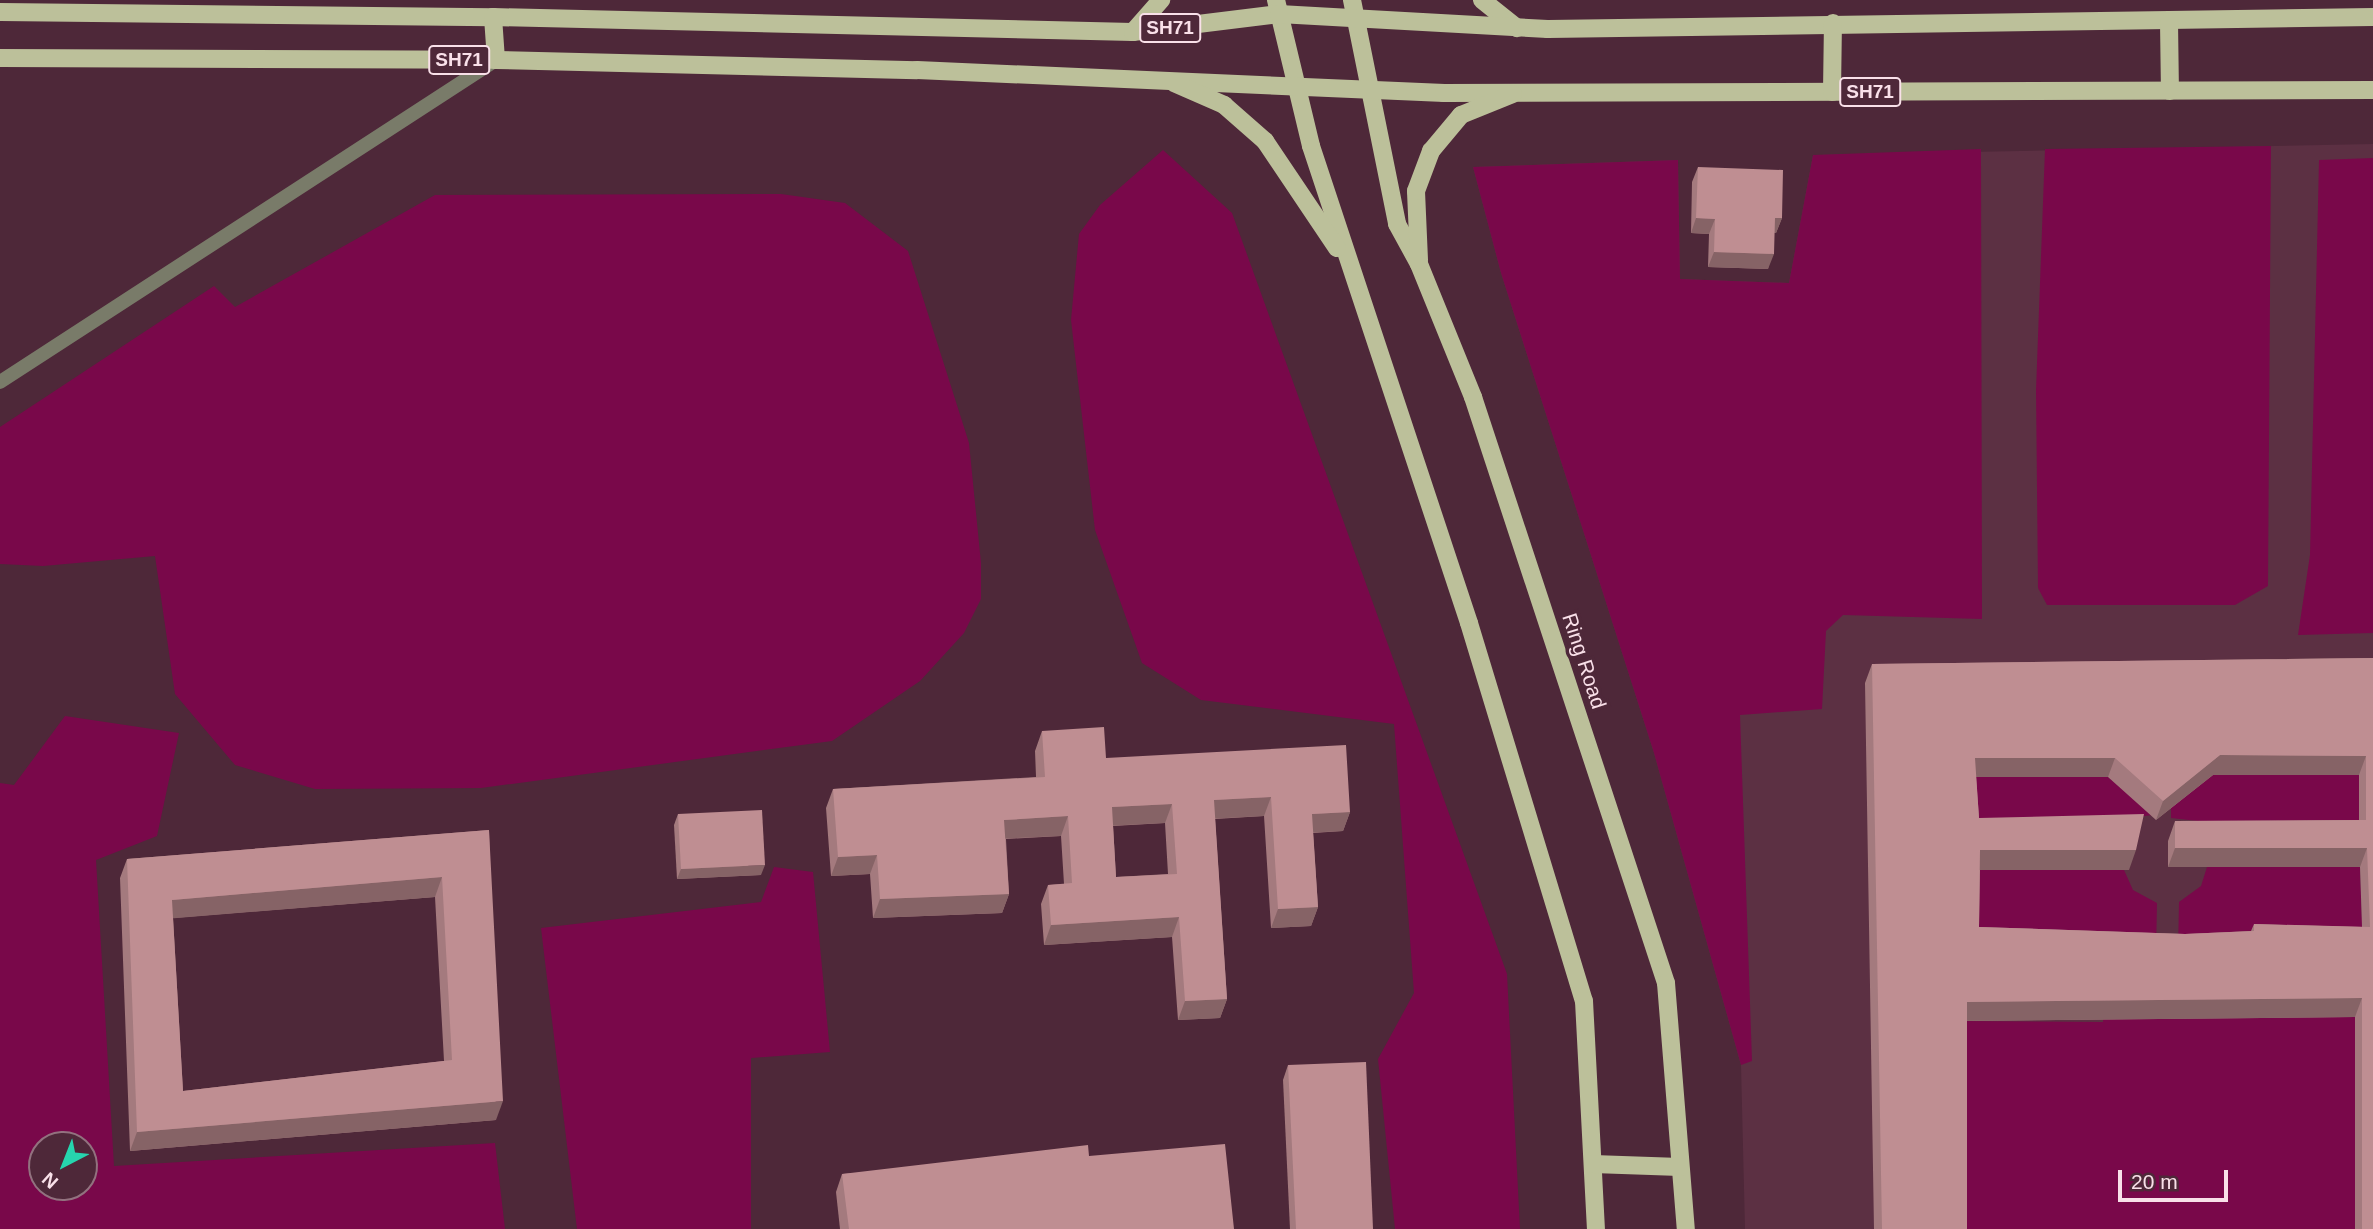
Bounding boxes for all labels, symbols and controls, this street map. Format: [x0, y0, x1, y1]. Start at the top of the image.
road number: SH71 [1138, 12, 1202, 44]
road number: SH71 [428, 44, 490, 76]
road number: SH71 [1839, 76, 1902, 108]
street label: Ring Road [1557, 610, 1611, 712]
north arrow [28, 1131, 98, 1201]
scale bar [2121, 1156, 2231, 1200]
text: N [38, 1168, 62, 1193]
text: 20 m [2131, 1170, 2178, 1193]

